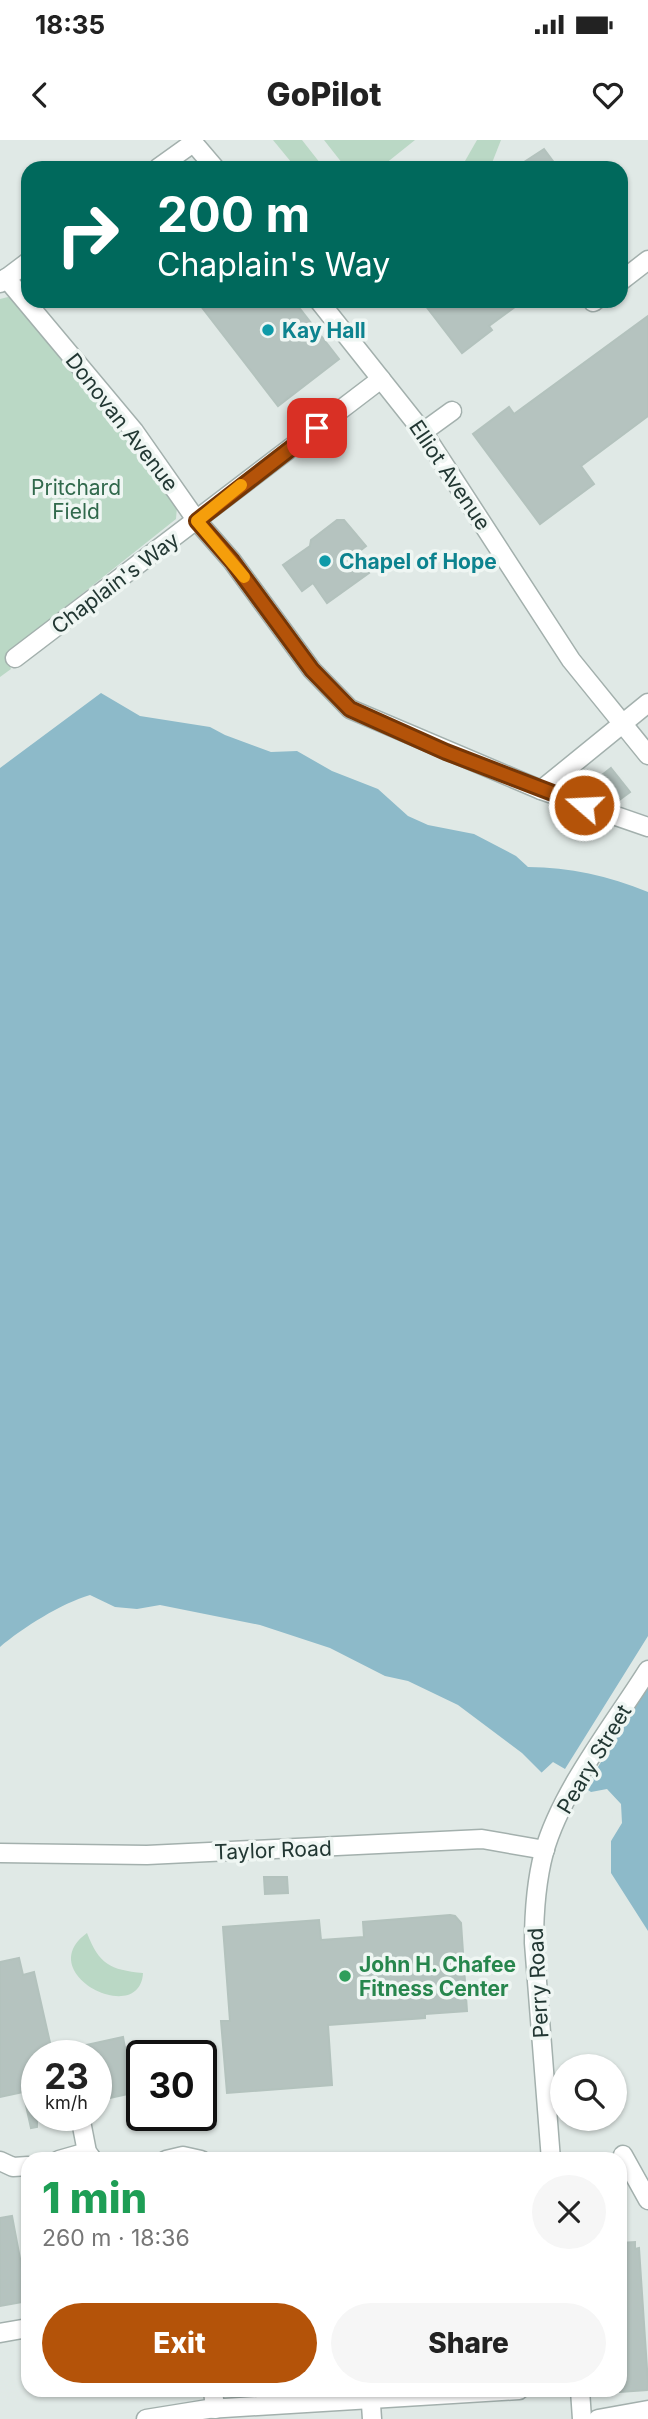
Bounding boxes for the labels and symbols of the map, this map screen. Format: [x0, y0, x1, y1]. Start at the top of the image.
place label: Kay Hall [282, 318, 366, 343]
marker: Kay Hall [260, 322, 276, 338]
street label: Donovan Avenue [60, 348, 184, 496]
pin [287, 398, 347, 458]
street label: Elliot Avenue [404, 415, 496, 535]
park label: Pritchard Field [31, 475, 121, 524]
street label: Chaplain's Way [46, 527, 184, 639]
place label: Chapel of Hope [339, 549, 497, 574]
marker: Chapel of Hope [317, 553, 333, 569]
position arrow [547, 768, 621, 842]
street label: Peary Street [552, 1700, 636, 1818]
street label: Taylor Road [214, 1835, 332, 1865]
street label: Perry Road [523, 1927, 553, 2039]
place label: John H. Chafee Fitness Center [359, 1952, 516, 2001]
marker: John H. Chafee Fitness Center [337, 1968, 353, 1984]
speed limit sign: 30 [126, 2040, 217, 2131]

